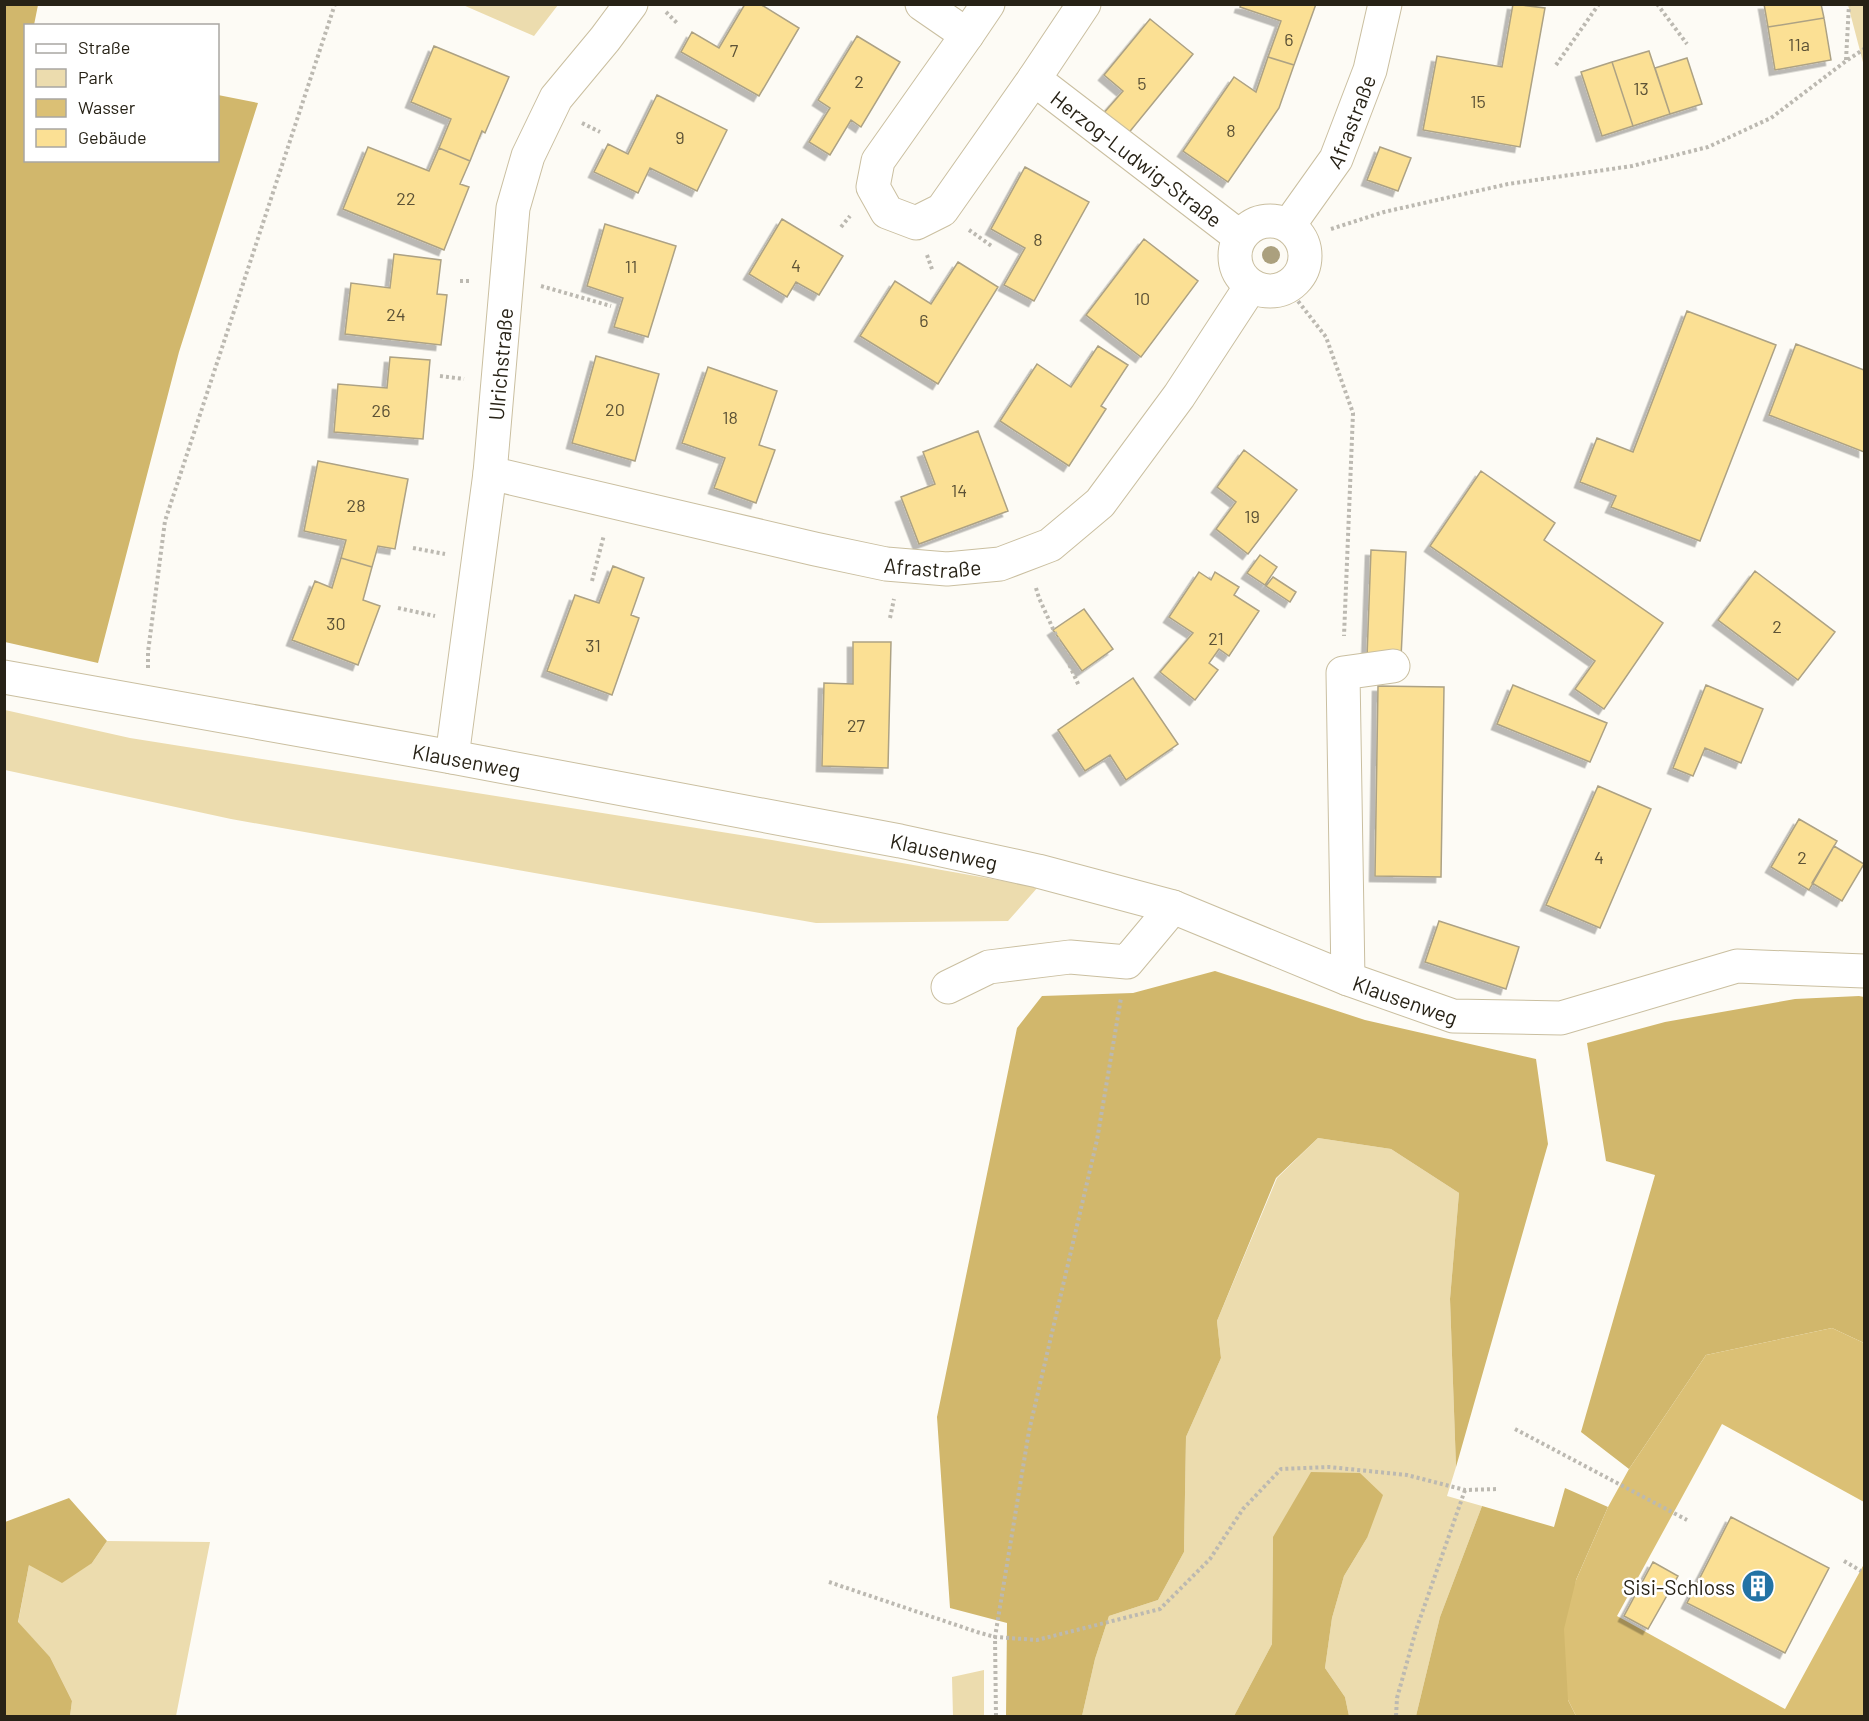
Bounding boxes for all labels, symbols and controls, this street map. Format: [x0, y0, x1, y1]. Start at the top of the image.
legend [24, 24, 219, 162]
house number: 6 [1284, 28, 1294, 50]
house number: 11a [1788, 33, 1810, 55]
text: Straße [78, 36, 130, 58]
house number: 7 [730, 39, 739, 61]
text: Park [78, 66, 113, 88]
house number: 2 [854, 70, 864, 92]
street label: Afrastraße [1321, 71, 1380, 173]
house number: 5 [1137, 72, 1147, 94]
house number: 13 [1633, 77, 1649, 99]
street label: Herzog-Ludwig-Straße [1047, 85, 1228, 232]
house number: 15 [1470, 90, 1486, 112]
text: Wasser [78, 96, 136, 118]
house number: 8 [1226, 119, 1236, 141]
text: Gebäude [78, 126, 147, 148]
house number: 9 [675, 126, 685, 148]
house number: 22 [396, 187, 416, 209]
house number: 8 [1033, 228, 1043, 250]
house number: 4 [791, 254, 801, 276]
house number: 11 [625, 255, 637, 277]
house number: 10 [1134, 287, 1150, 309]
house number: 24 [386, 303, 406, 325]
street label: Ulrichstraße [482, 307, 517, 421]
house number: 6 [919, 309, 929, 331]
house number: 20 [605, 398, 625, 420]
house number: 26 [372, 399, 390, 421]
house number: 18 [722, 406, 738, 428]
house number: 14 [951, 479, 967, 501]
house number: 28 [346, 494, 366, 516]
house number: 19 [1244, 505, 1260, 527]
street label: Afrastraße [883, 551, 982, 582]
house number: 30 [326, 612, 346, 634]
house number: 2 [1772, 615, 1782, 637]
house number: 21 [1208, 627, 1224, 649]
house number: 31 [585, 634, 601, 656]
house number: 27 [847, 714, 866, 736]
street label: Klausenweg [411, 738, 523, 782]
street label: Klausenweg [888, 827, 1000, 874]
house number: 4 [1594, 846, 1604, 868]
house number: 2 [1797, 846, 1807, 868]
street label: Klausenweg [1350, 969, 1461, 1029]
building icon: Sisi-Schloss [1740, 1568, 1776, 1604]
place label: Sisi-Schloss [1623, 1574, 1735, 1599]

